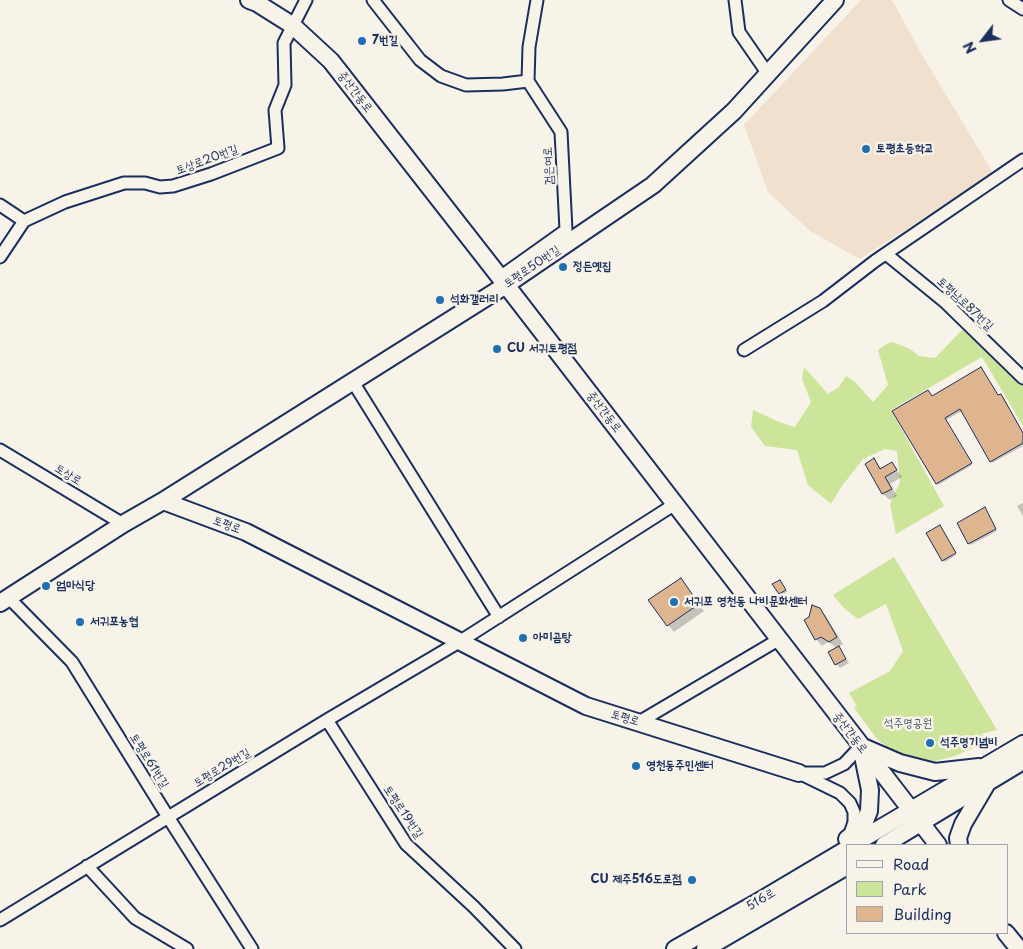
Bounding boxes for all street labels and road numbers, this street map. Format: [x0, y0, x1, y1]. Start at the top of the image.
street label: 중산간동로 [334, 69, 376, 115]
street label: 토상로20번길 [174, 142, 240, 178]
street label: 검은여로 [541, 146, 557, 186]
street label: 토평로50번길 [501, 243, 563, 291]
street label: 토평남로87번길 [934, 274, 996, 334]
street label: 중산간동로 [583, 389, 625, 435]
street label: 토상로 [52, 461, 84, 489]
street label: 토평로 [211, 513, 243, 537]
street label: 토평로 [609, 707, 641, 729]
street label: 중산간동로 [829, 710, 871, 756]
street label: 토평로61번길 [127, 731, 171, 791]
street label: 토평로29번길 [191, 745, 253, 791]
street label: 토평로19번길 [380, 783, 426, 841]
street label: 516로 [744, 886, 778, 914]

